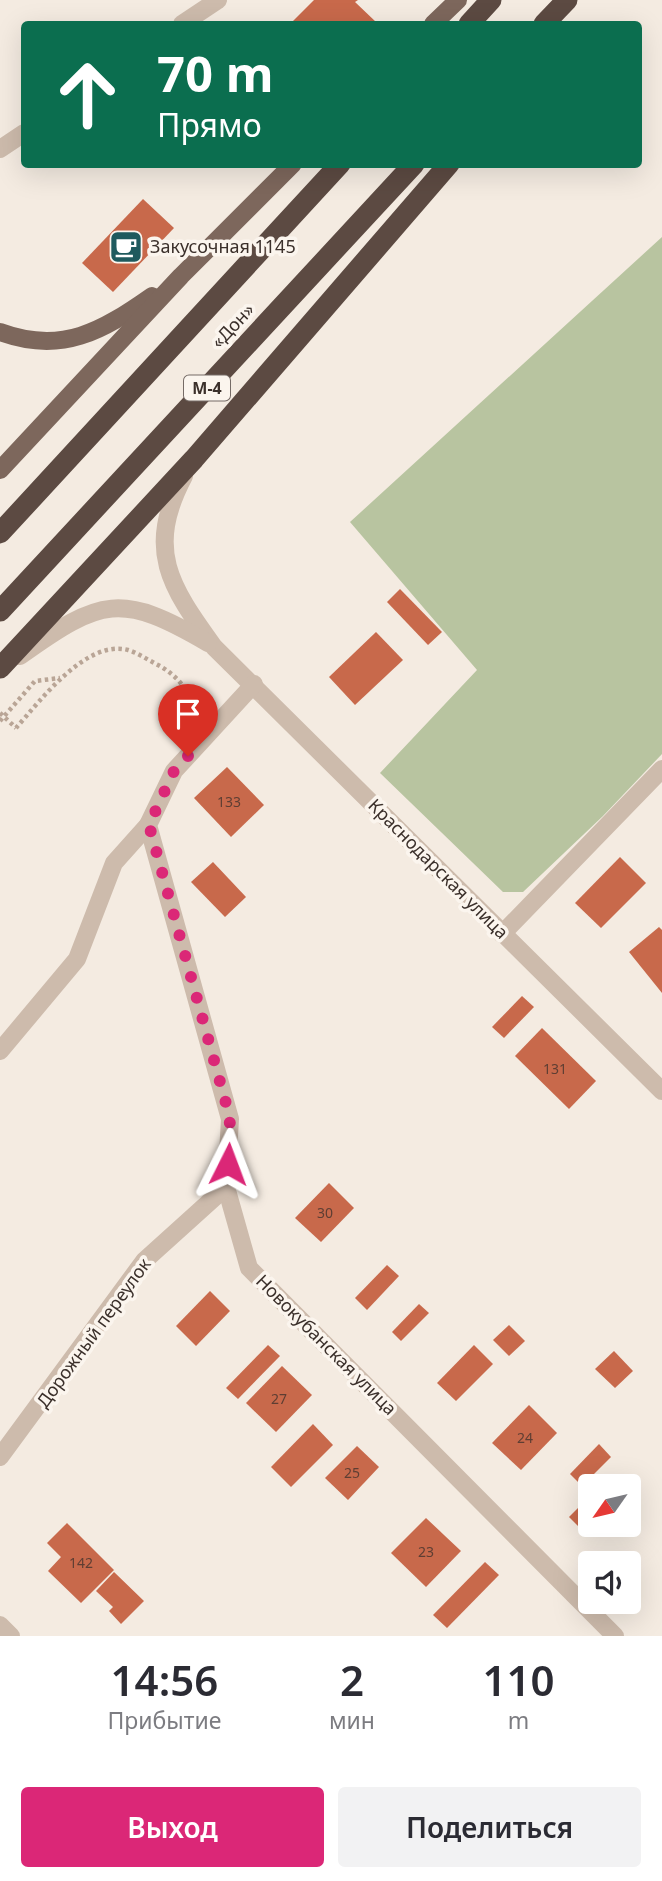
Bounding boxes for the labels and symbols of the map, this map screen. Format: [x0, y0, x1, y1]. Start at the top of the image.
cafe icon: Закусочная 1145 [107, 228, 145, 266]
place label: Закусочная 1145 [150, 234, 296, 258]
street label: «Дон» [205, 298, 259, 353]
road number: М-4 [184, 376, 230, 400]
pin [158, 684, 218, 756]
house number: 133 [217, 792, 241, 811]
street label: Краснодарская улица [364, 793, 514, 943]
house number: 131 [543, 1059, 567, 1078]
position arrow [191, 1127, 265, 1201]
house number: 30 [317, 1203, 333, 1222]
street label: Дорожный переулок [31, 1252, 156, 1412]
street label: Новокубанская улица [251, 1269, 402, 1420]
house number: 27 [271, 1389, 287, 1408]
house number: 24 [517, 1428, 533, 1447]
house number: 25 [344, 1463, 360, 1482]
north arrow [578, 1474, 640, 1536]
house number: 23 [418, 1542, 434, 1561]
house number: 142 [69, 1553, 93, 1572]

